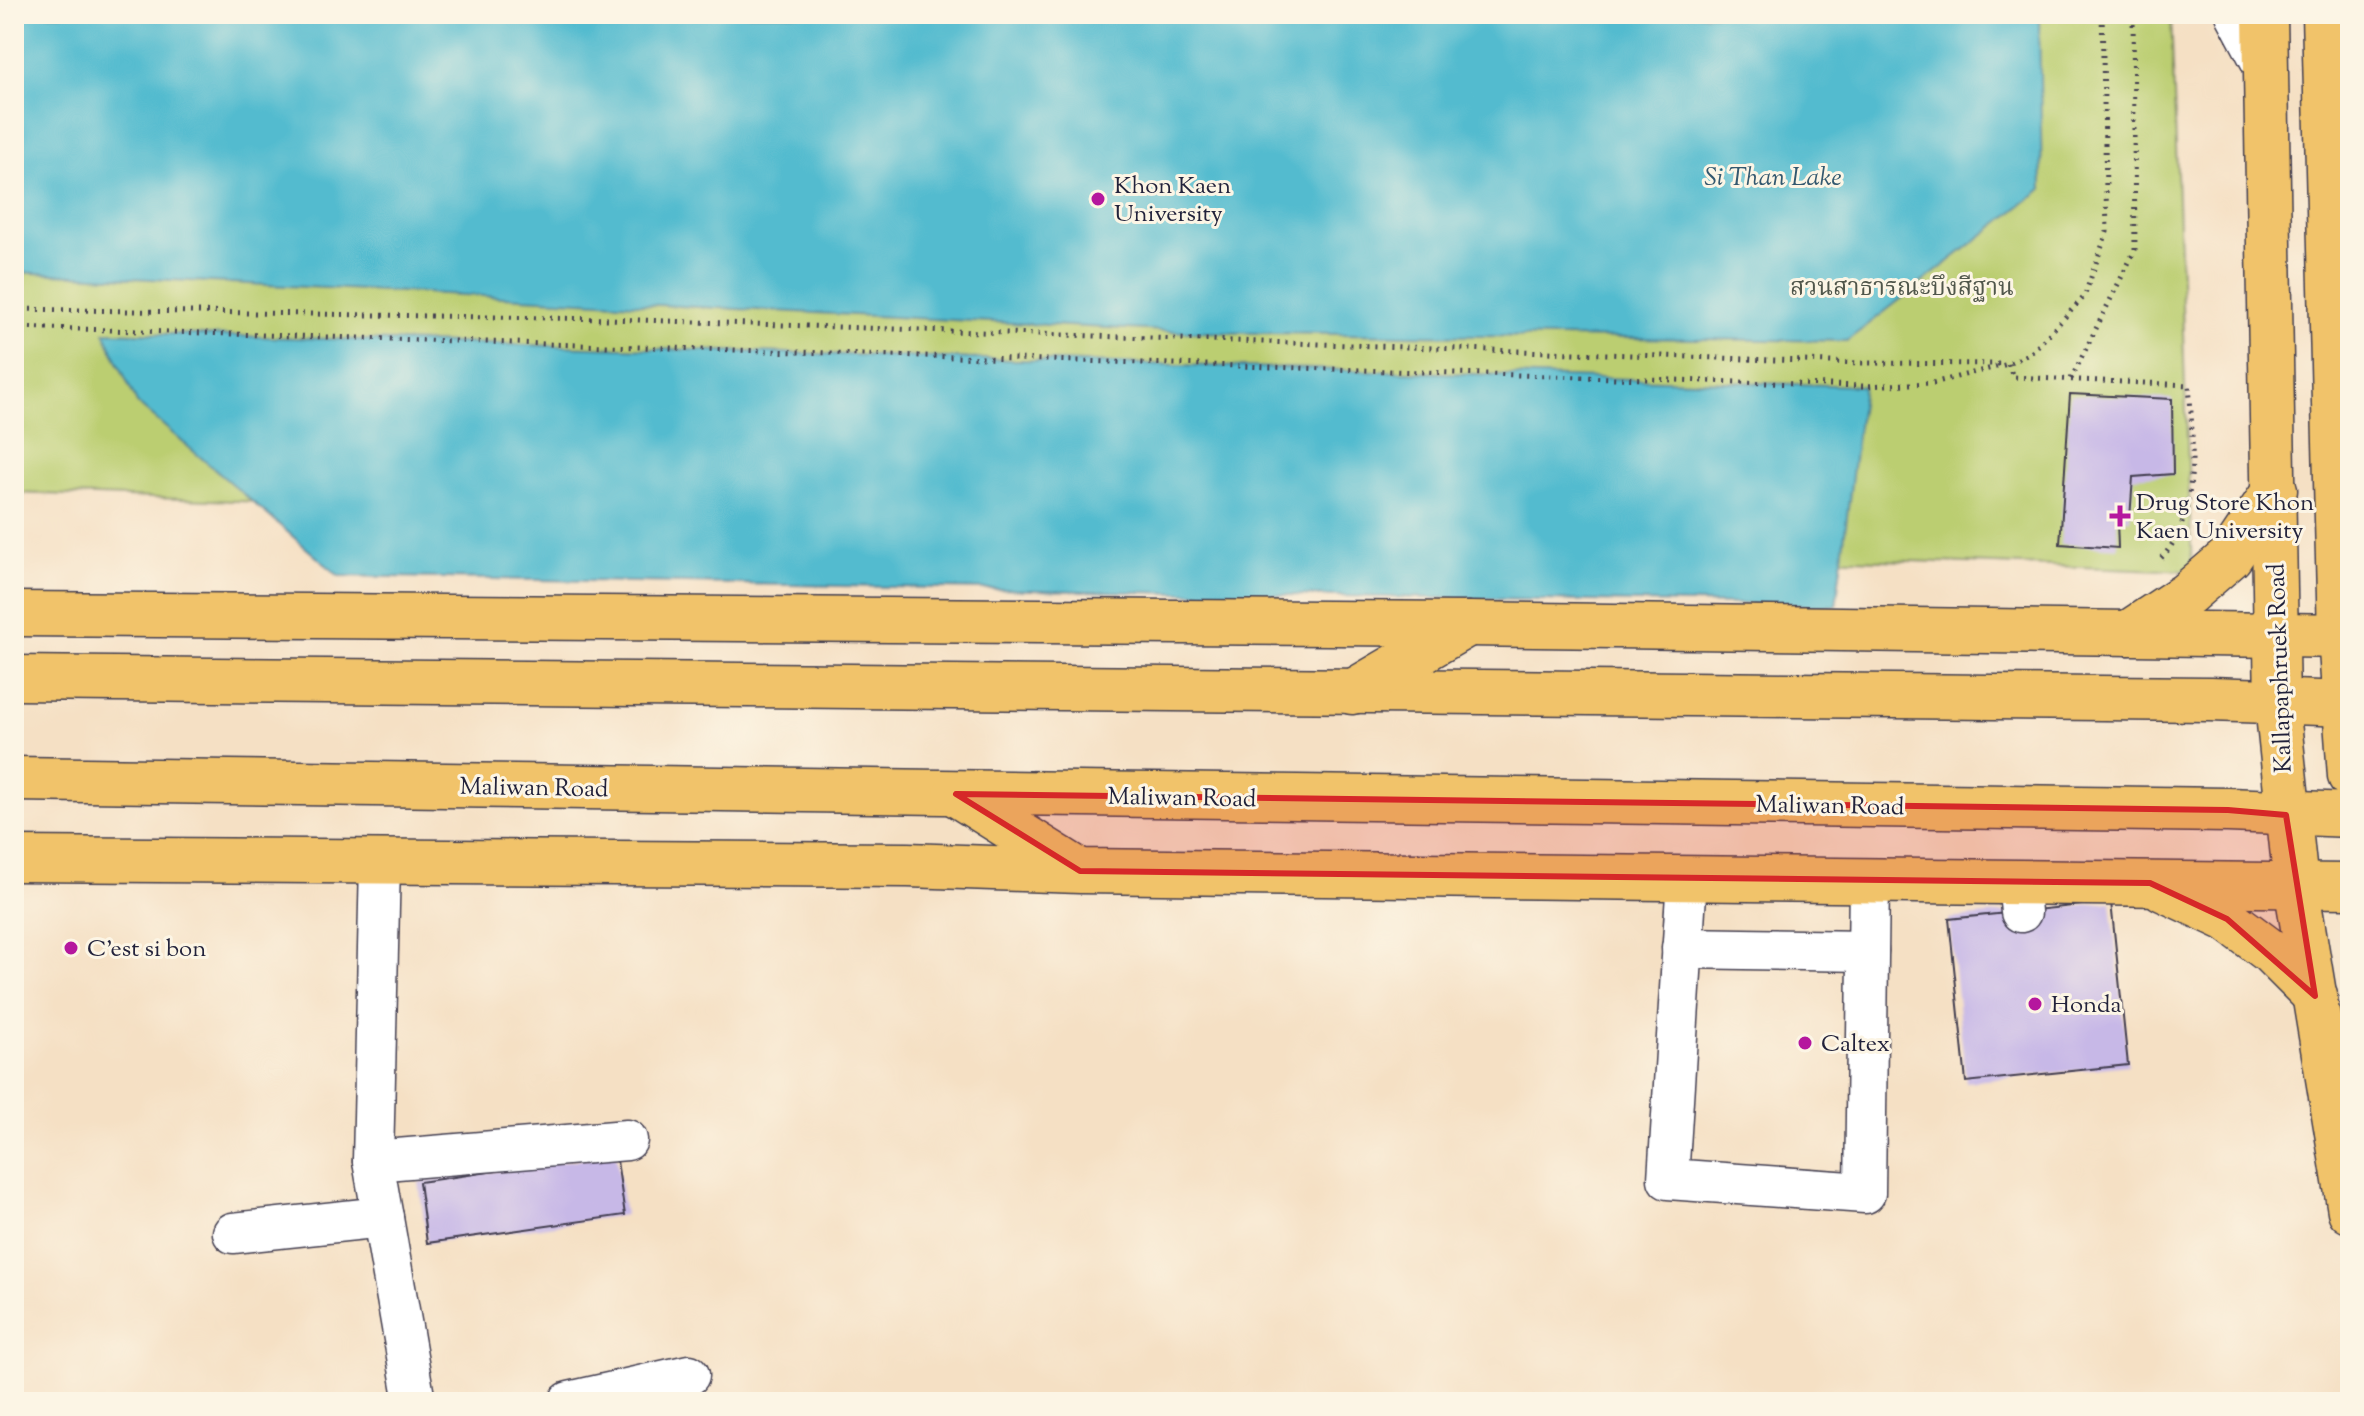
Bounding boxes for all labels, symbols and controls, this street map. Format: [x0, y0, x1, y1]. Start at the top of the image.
water label: Si Than Lake [1704, 160, 1842, 197]
place label: Khon Kaen University [1114, 170, 1231, 232]
marker: Khon Kaen University [1089, 190, 1107, 208]
park label: สวนสาธารณะบึงสีฐาน [1790, 272, 2014, 306]
place label: Drug Store Khon Kaen University [2136, 487, 2314, 549]
marker: Drug Store Khon Kaen University [2111, 507, 2129, 525]
street label: Kallapaphruek Road [2260, 562, 2302, 773]
street label: Maliwan Road [459, 771, 609, 807]
street label: Maliwan Road [1107, 781, 1257, 817]
street label: Maliwan Road [1755, 789, 1905, 825]
place label: C'est si bon [87, 933, 206, 967]
marker: C'est si bon [62, 939, 80, 957]
place label: Honda [2051, 989, 2122, 1023]
marker: Honda [2026, 995, 2044, 1013]
place label: Caltex [1821, 1028, 1890, 1062]
marker: Caltex [1796, 1034, 1814, 1052]

